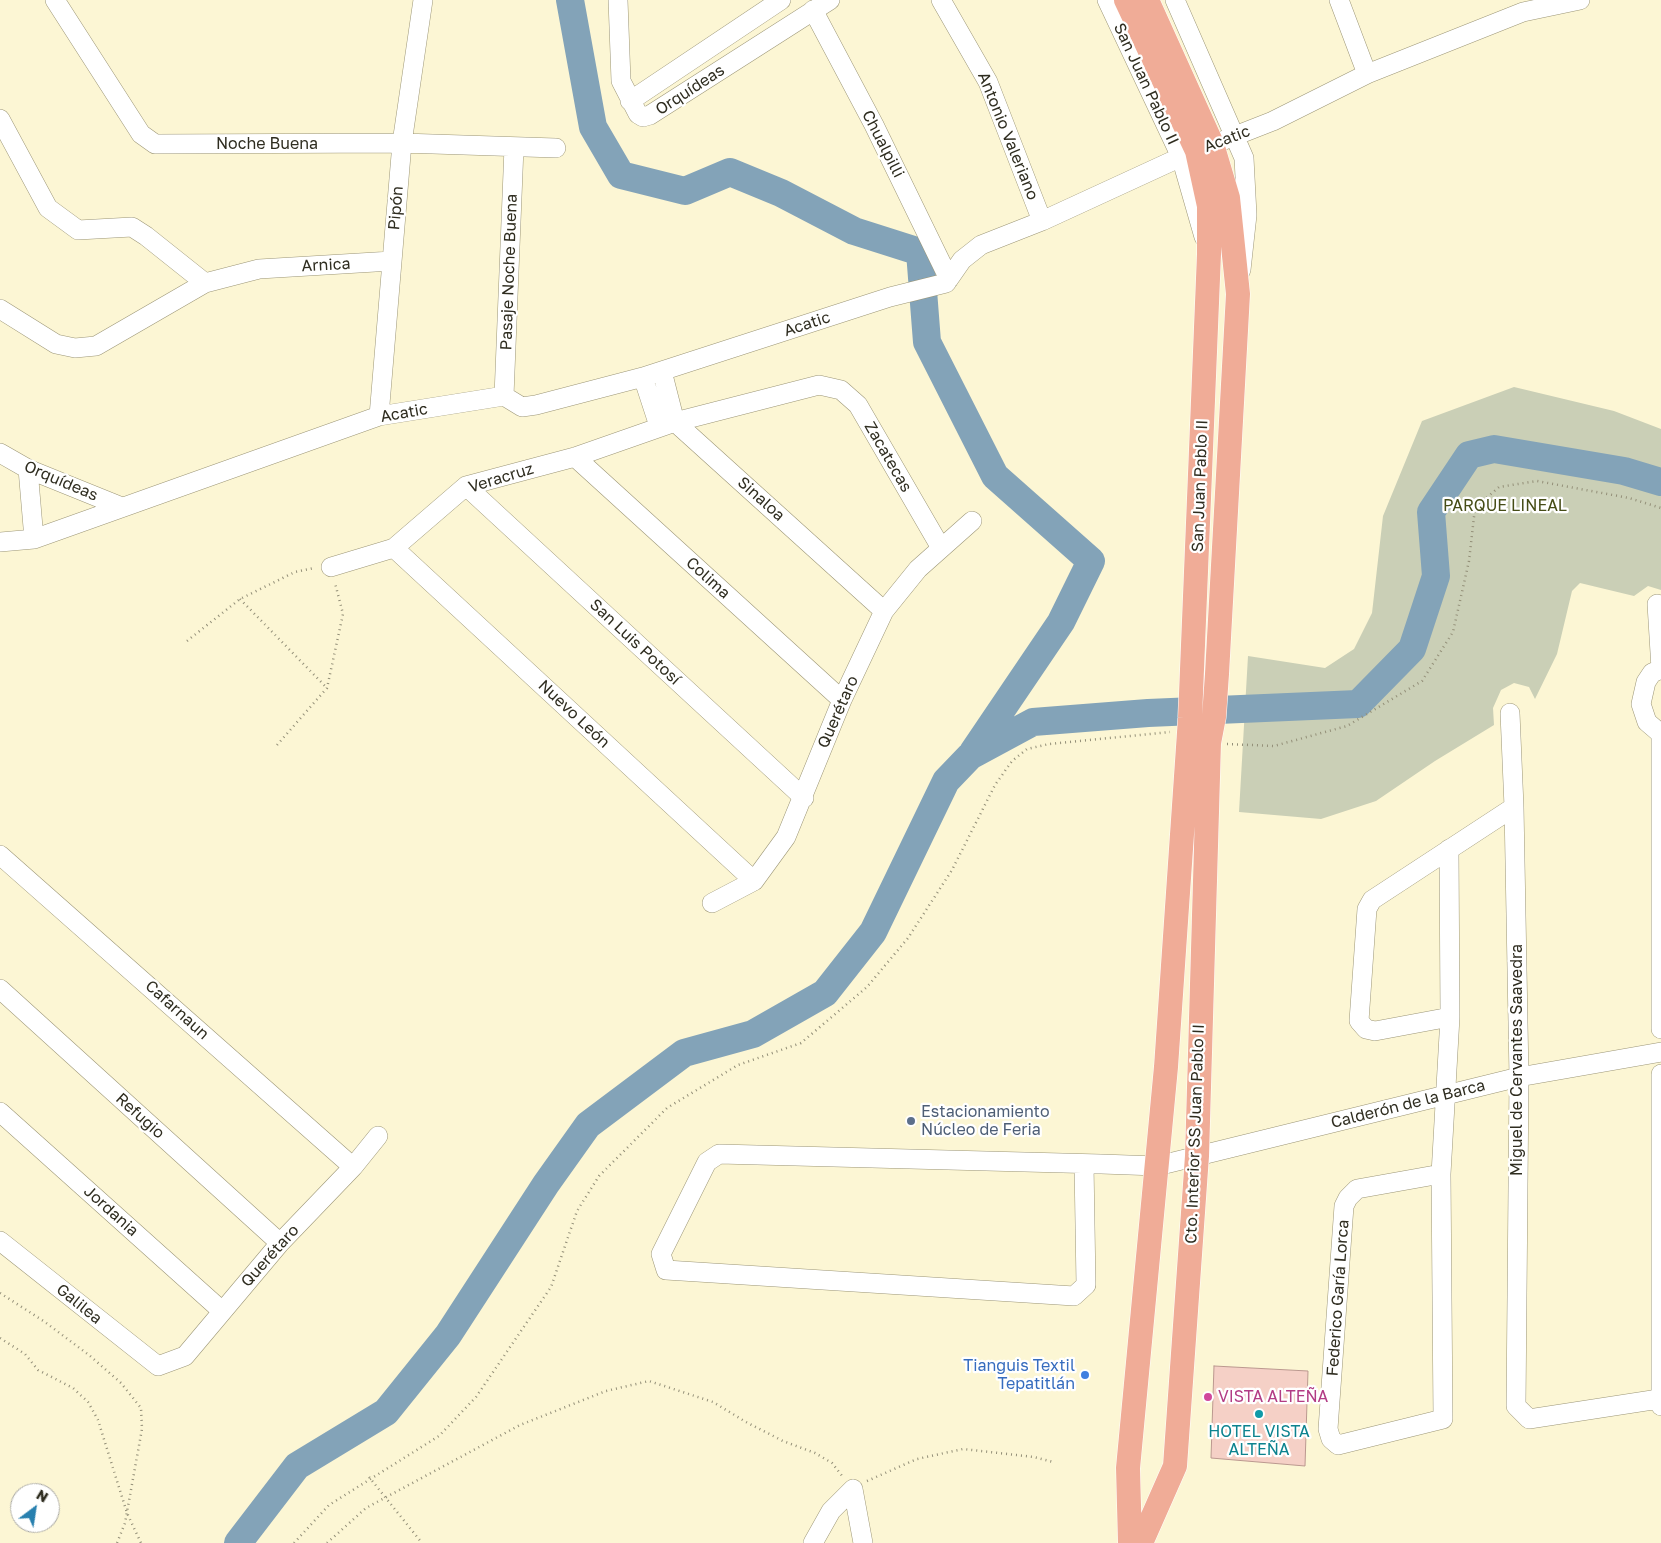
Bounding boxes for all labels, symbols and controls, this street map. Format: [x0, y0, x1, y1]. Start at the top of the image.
street label: San Juan Pablo II [1109, 20, 1183, 148]
street label: Orquídeas [652, 61, 728, 119]
street label: Antonio Valeriano [974, 69, 1042, 203]
street label: Chualpilli [858, 107, 908, 181]
street label: Acatic [1201, 122, 1253, 156]
street label: Noche Buena [216, 134, 318, 154]
street label: Pipón [385, 185, 407, 231]
street label: Pasaje Noche Buena [497, 193, 521, 351]
street label: Arnica [301, 254, 351, 276]
street label: Acatic [781, 308, 833, 340]
street label: Acatic [379, 399, 429, 427]
street label: Zacatecas [860, 418, 916, 496]
street label: San Juan Pablo II [1188, 420, 1212, 552]
street label: Orquídeas [21, 457, 101, 505]
street label: Veracruz [466, 459, 536, 497]
street label: Sinaloa [733, 473, 789, 525]
park label: PARQUE LINEAL [1443, 496, 1567, 516]
street label: Colima [682, 553, 734, 603]
street label: San Luis Potosí [586, 595, 684, 689]
street label: Querétaro [814, 673, 862, 751]
street label: Nuevo León [534, 676, 614, 752]
street label: Miguel de Cervantes Saavedra [1507, 944, 1527, 1176]
street label: Cafarnaun [141, 976, 213, 1044]
street label: Cto. Interior SS Juan Pablo II [1182, 1024, 1208, 1244]
street label: Calderón de la Barca [1329, 1076, 1487, 1132]
street label: Refugio [112, 1089, 168, 1143]
place label: Estacionamiento Núcleo de Feria [921, 1102, 1050, 1140]
marker: Estacionamiento Núcleo de Feria [905, 1115, 917, 1127]
street label: Jordania [80, 1182, 142, 1240]
street label: Federico Garía Lorca [1323, 1219, 1353, 1377]
street label: Querétaro [237, 1221, 303, 1291]
street label: Galilea [52, 1280, 106, 1328]
place label: Tianguis Textil Tepatitlán [963, 1356, 1075, 1394]
marker: Tianguis Textil Tepatitlán [1079, 1369, 1091, 1381]
place label: VISTA ALTEÑA [1218, 1387, 1328, 1407]
marker: VISTA ALTEÑA [1202, 1391, 1214, 1403]
marker: HOTEL VISTA ALTEÑA [1253, 1408, 1265, 1420]
place label: HOTEL VISTA ALTEÑA [1208, 1422, 1310, 1460]
north arrow [10, 1483, 60, 1533]
text: N [34, 1486, 51, 1506]

